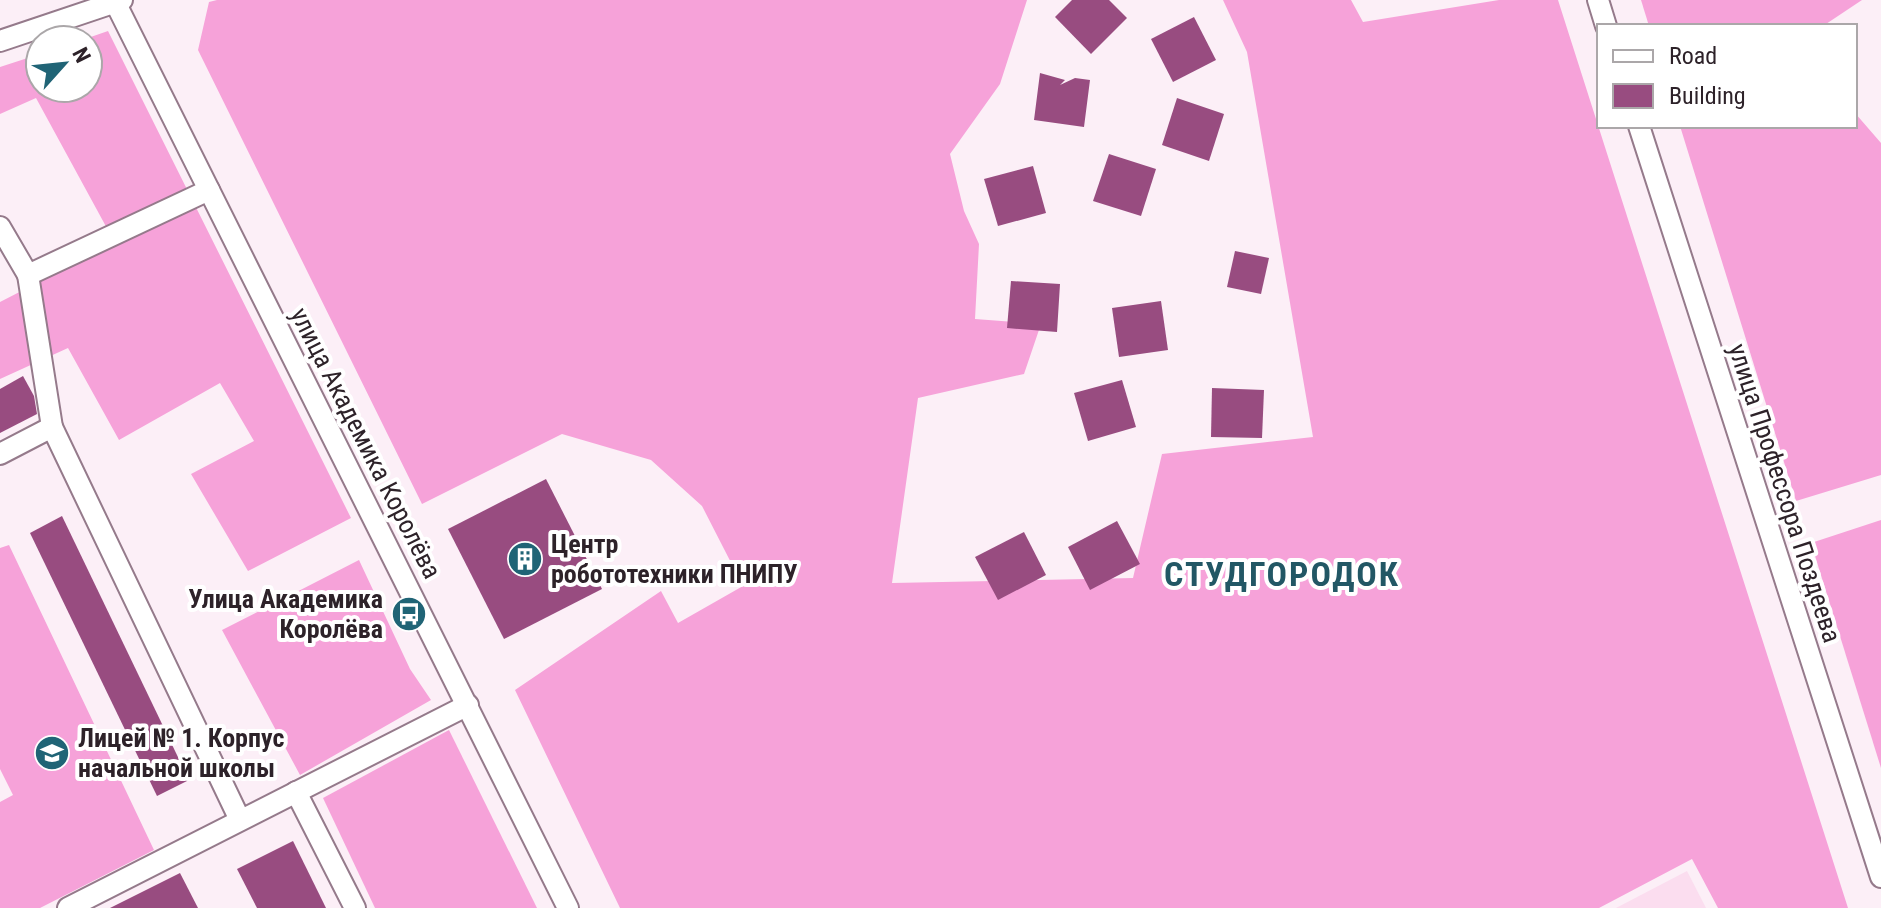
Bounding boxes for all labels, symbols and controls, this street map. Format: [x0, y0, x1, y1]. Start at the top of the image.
north arrow [24, 24, 104, 104]
legend [1597, 24, 1857, 128]
text: Road [1669, 42, 1717, 70]
text: N [67, 43, 96, 67]
text: Building [1669, 82, 1746, 110]
street label: улица Академика Королёва [285, 303, 447, 583]
street label: улица Профессора Поздеева [1722, 340, 1848, 646]
place label: Центр робототехники ПНИПУ [551, 529, 798, 589]
building icon: Центр робототехники ПНИПУ [506, 540, 544, 578]
district label: СТУДГОРОДОК [1164, 554, 1400, 594]
place label: Улица Академика Королёва [188, 584, 383, 644]
bus stop icon: Улица Академика Королёва [390, 595, 428, 633]
place label: Лицей № 1. Корпус начальной школы [78, 723, 284, 783]
school or university icon: Лицей № 1. Корпус начальной школы [33, 734, 71, 772]

